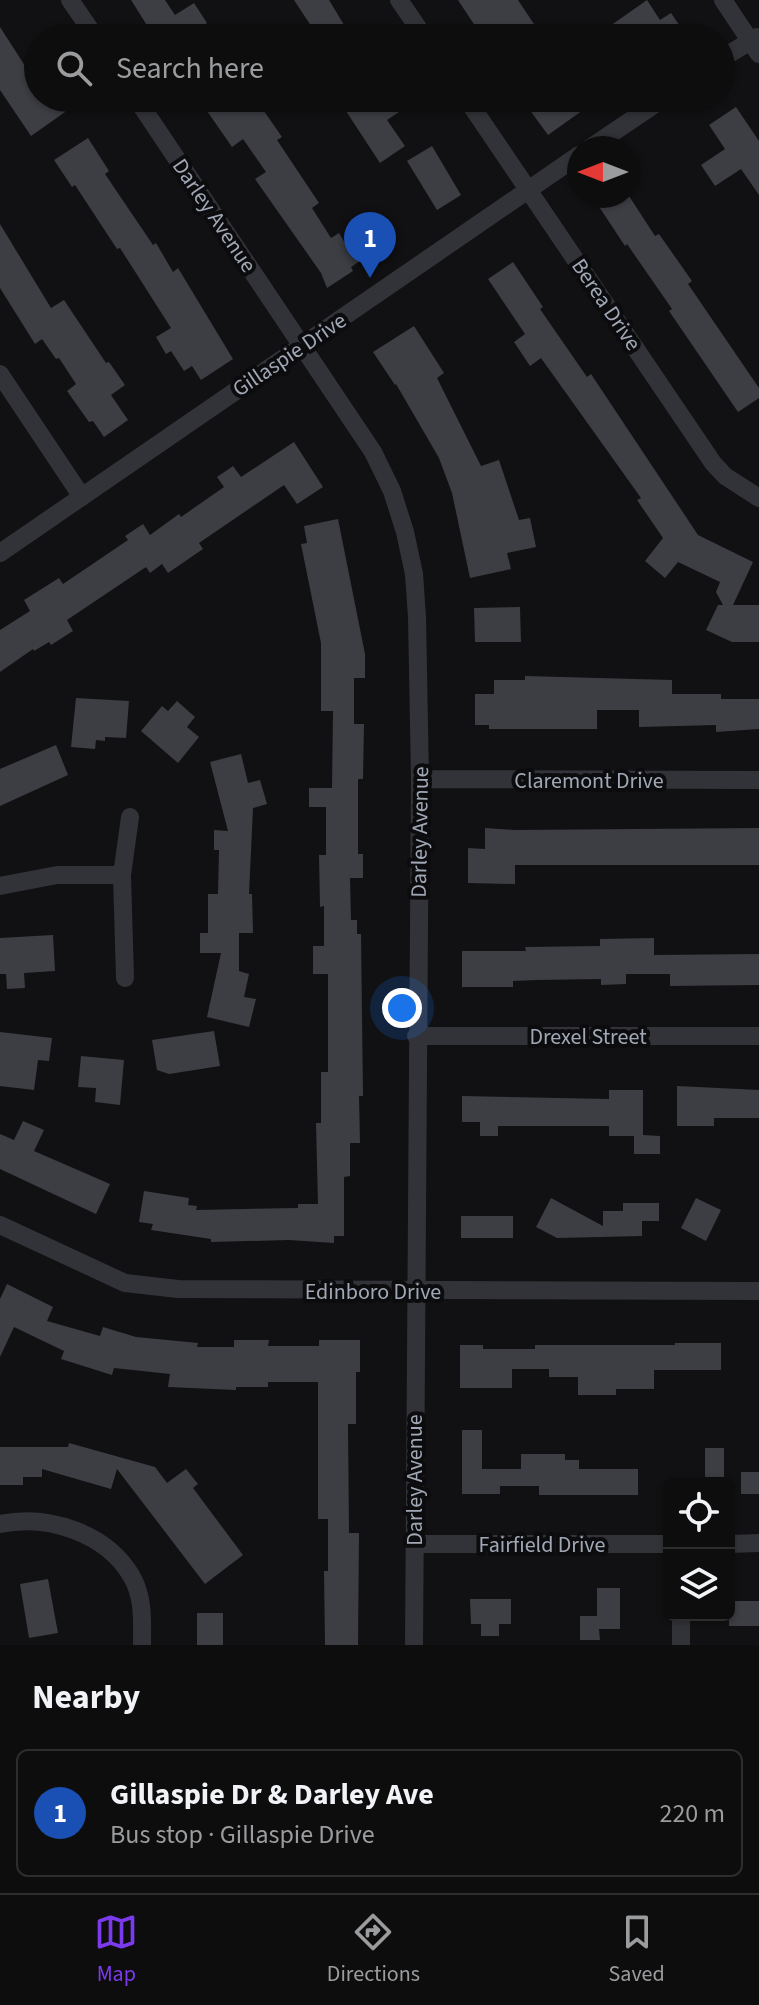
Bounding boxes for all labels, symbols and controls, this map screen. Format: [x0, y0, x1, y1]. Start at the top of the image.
search box [24, 24, 735, 112]
icon: search [52, 46, 96, 90]
text: Search here [116, 47, 264, 90]
north arrow [567, 136, 639, 208]
street label: Darley Avenue [164, 152, 264, 279]
pin: 1 [344, 212, 396, 278]
street label: Berea Drive [564, 252, 649, 357]
street label: Gillaspie Drive [226, 305, 353, 405]
street label: Claremont Drive [514, 765, 664, 797]
street label: Darley Avenue [403, 766, 437, 898]
your location [382, 988, 422, 1028]
street label: Drexel Street [529, 1021, 647, 1053]
street label: Edinboro Drive [305, 1276, 441, 1308]
street label: Darley Avenue [399, 1414, 431, 1546]
map controls [663, 1477, 735, 1621]
button: locate [663, 1477, 735, 1549]
street label: Fairfield Drive [479, 1529, 606, 1561]
button: layers [663, 1549, 735, 1621]
text: Nearby [32, 1673, 140, 1722]
text: Gillaspie Dr & Darley Ave [110, 1773, 434, 1816]
text: 1 [53, 1795, 67, 1832]
text: 220 m [659, 1795, 725, 1832]
text: Bus stop · Gillaspie Drive [110, 1816, 375, 1853]
tab: Map [94, 1910, 138, 1990]
tab: Directions [327, 1910, 420, 1990]
tab: Saved [609, 1910, 665, 1990]

